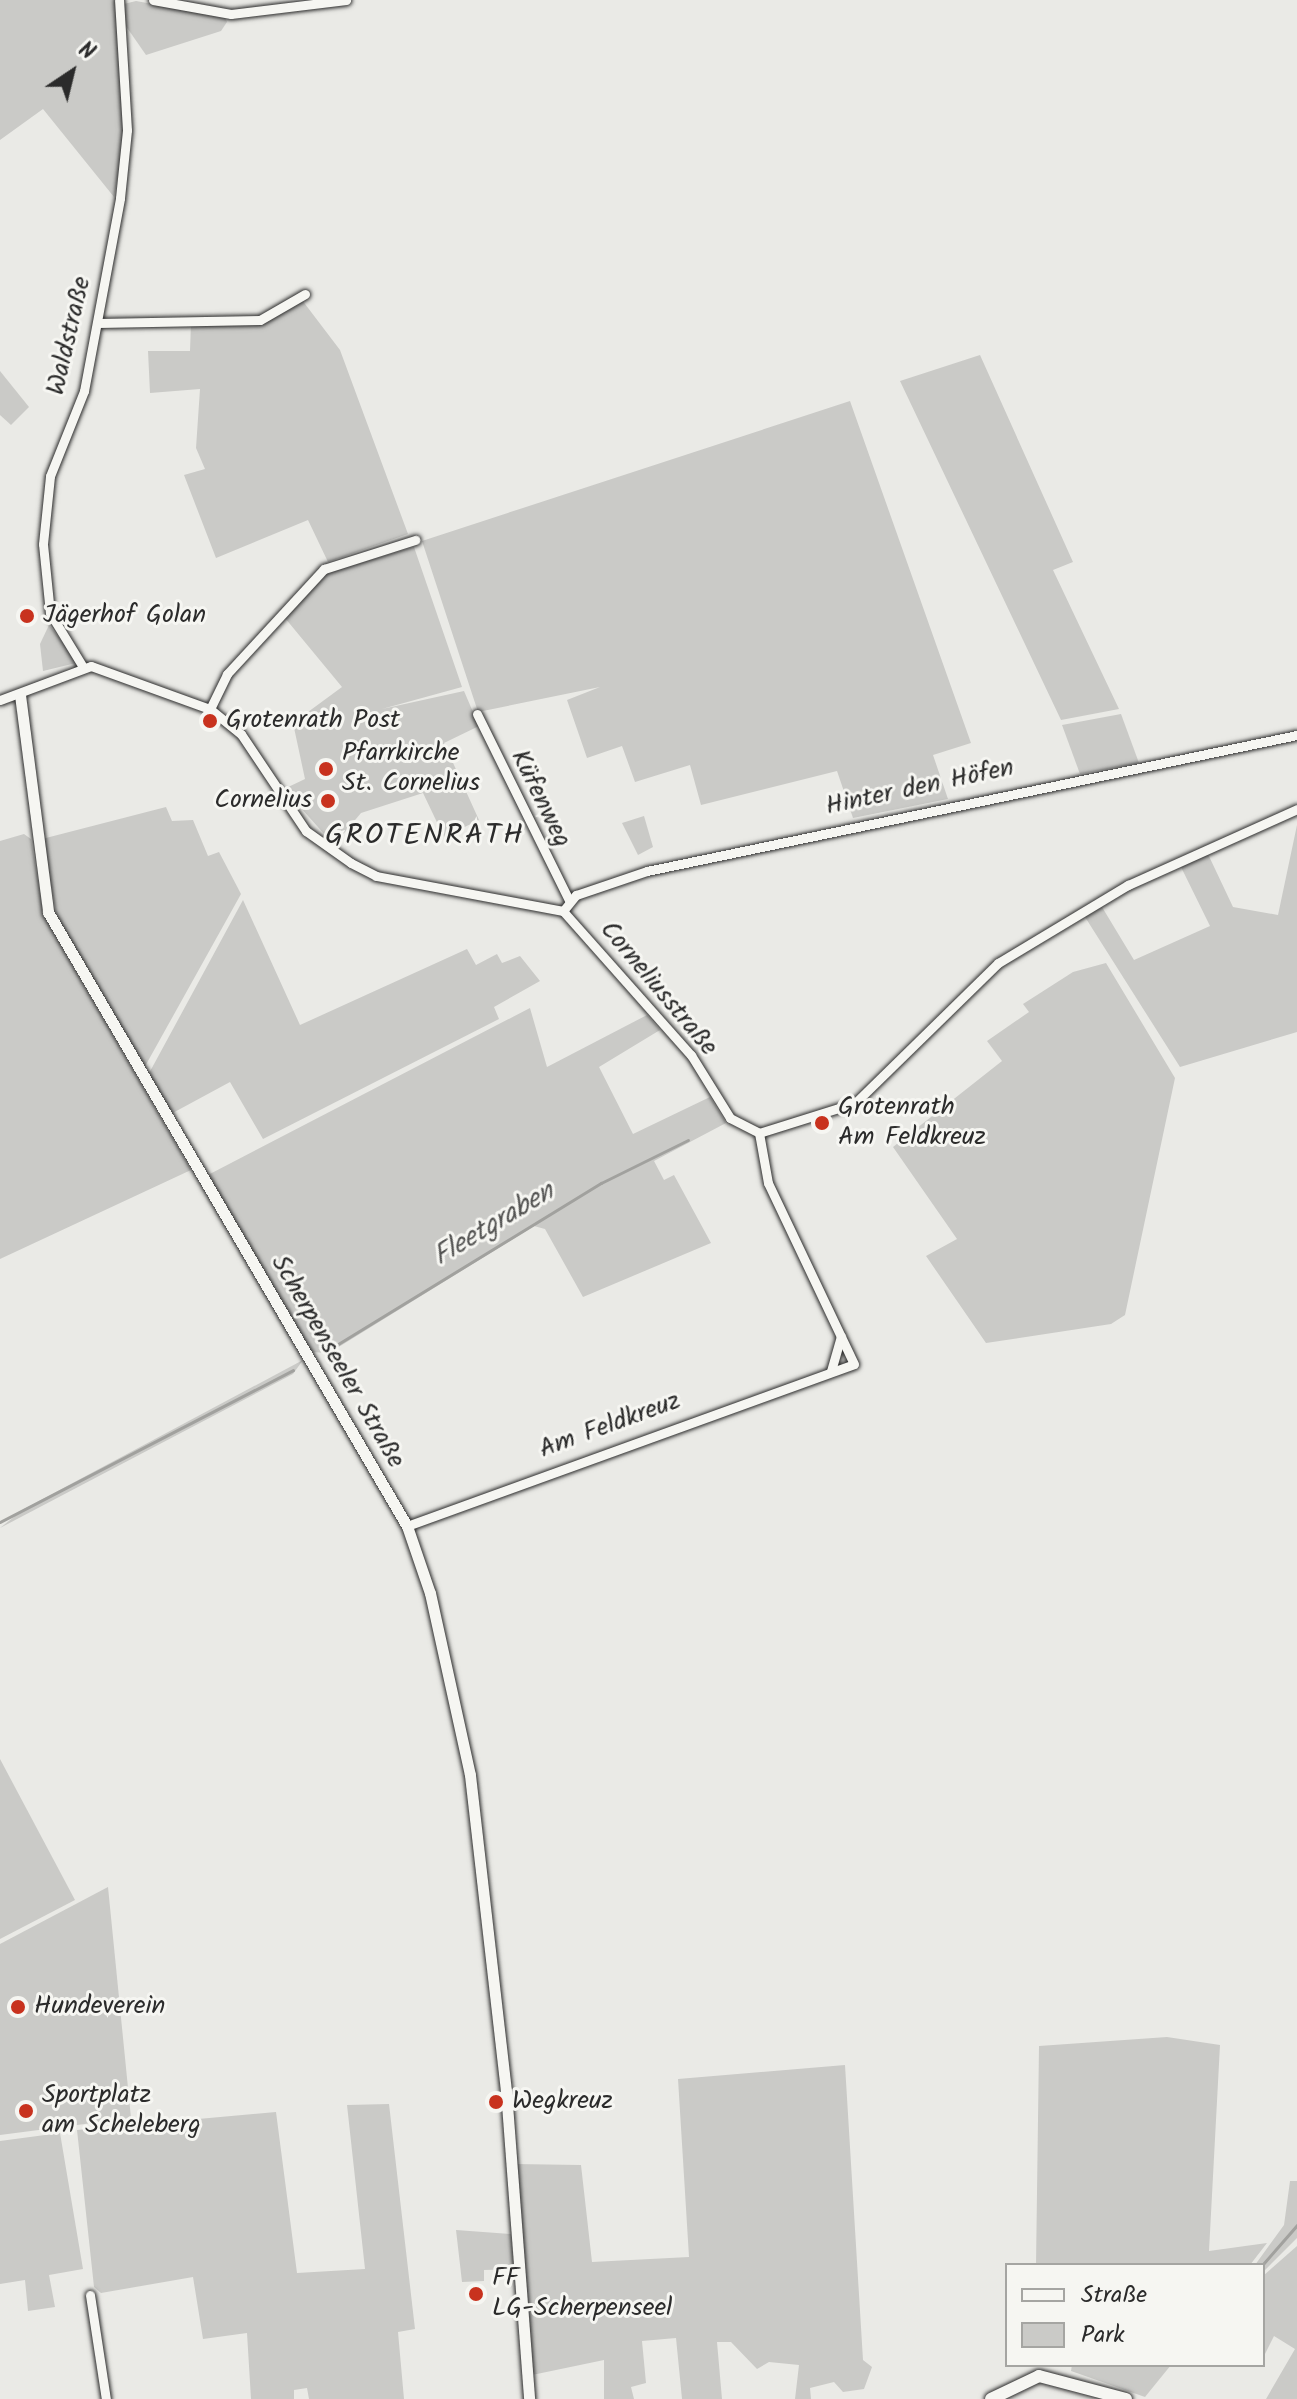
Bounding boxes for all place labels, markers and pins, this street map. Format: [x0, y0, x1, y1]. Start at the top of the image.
place label: Jägerhof Golan [43, 600, 206, 632]
marker: Jägerhof Golan [18, 607, 36, 625]
place label: Grotenrath Post [226, 705, 400, 737]
marker: Grotenrath Post [201, 712, 219, 730]
place label: Pfarrkirche St. Cornelius [342, 738, 480, 800]
marker: Pfarrkirche St. Cornelius [317, 760, 335, 778]
place label: Cornelius [214, 785, 312, 817]
marker: Cornelius [319, 792, 337, 810]
place label: Grotenrath Am Feldkreuz [838, 1092, 986, 1154]
marker: Grotenrath Am Feldkreuz [813, 1114, 831, 1132]
place label: Hundeverein [34, 1991, 165, 2023]
marker: Hundeverein [9, 1998, 27, 2016]
place label: Sportplatz am Scheleberg [42, 2080, 201, 2142]
place label: Wegkreuz [512, 2086, 613, 2118]
marker: Wegkreuz [487, 2093, 505, 2111]
marker: Sportplatz am Scheleberg [17, 2102, 35, 2120]
place label: FF LG-Scherpenseel [492, 2263, 672, 2324]
marker: FF LG-Scherpenseel [467, 2285, 485, 2303]

